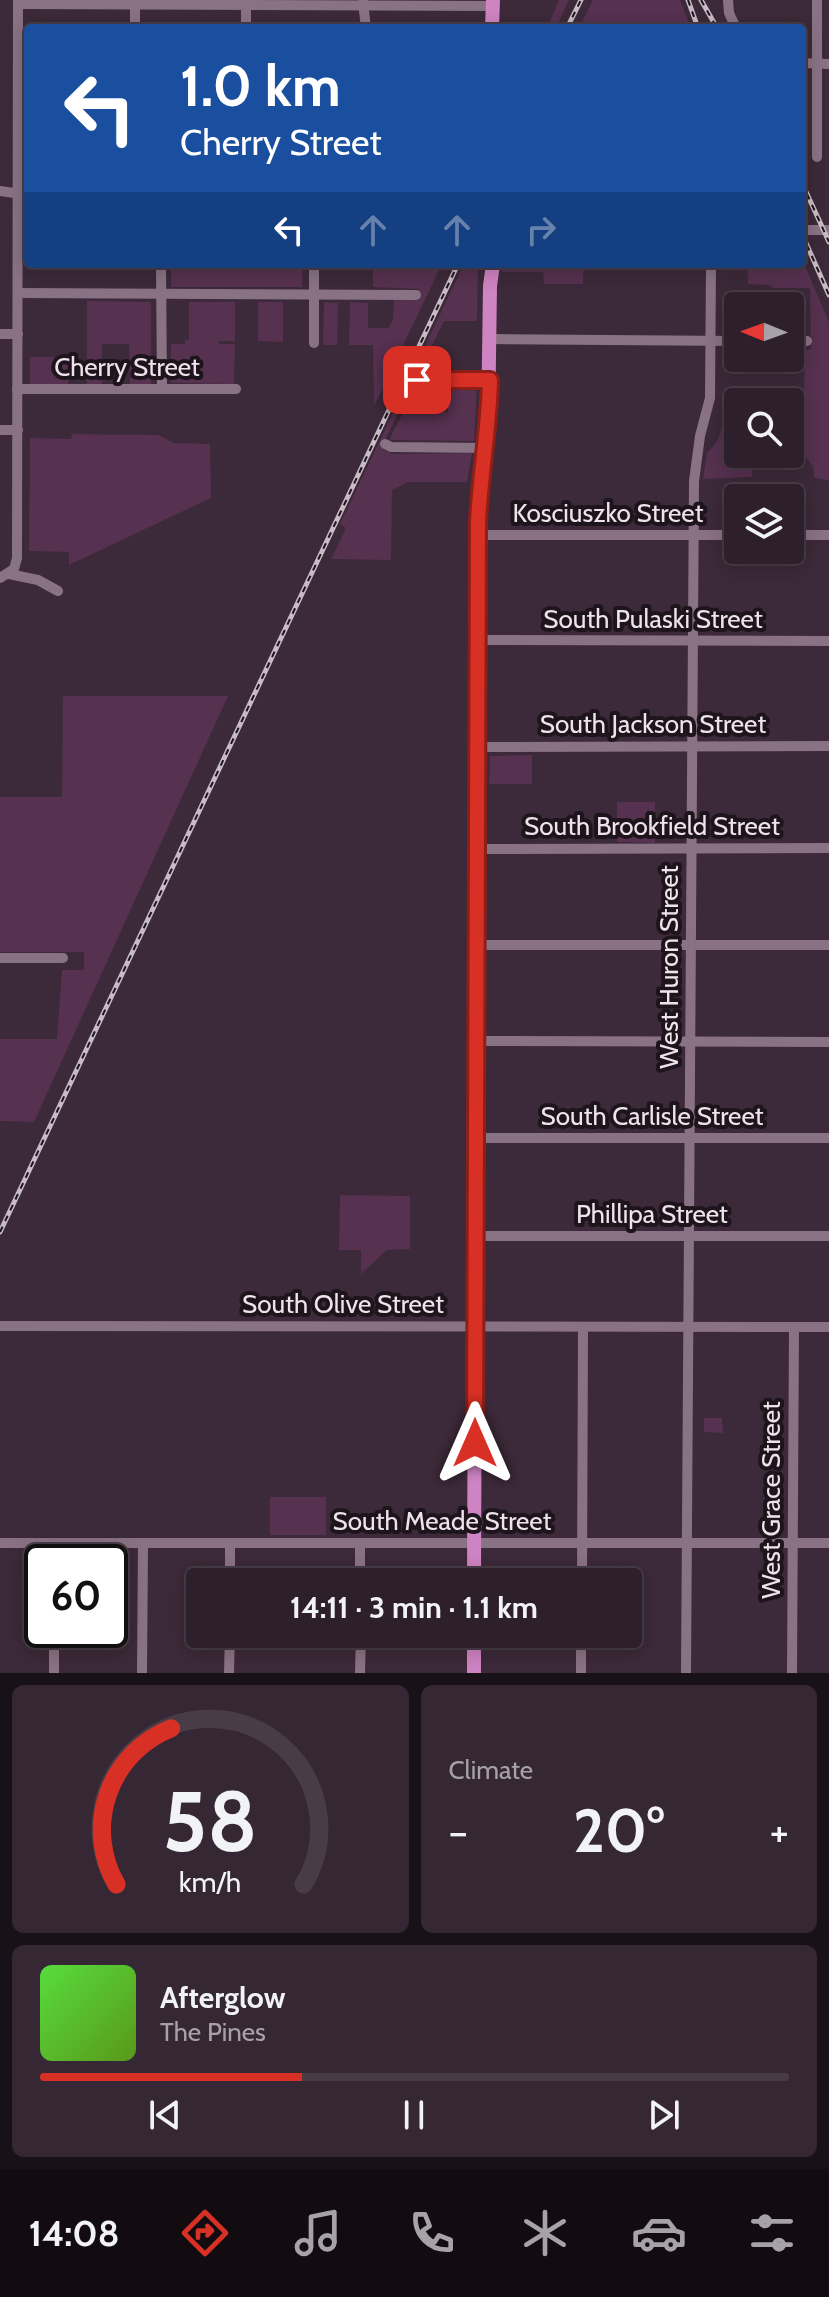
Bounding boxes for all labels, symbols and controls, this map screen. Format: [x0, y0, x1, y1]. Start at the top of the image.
text: 1.0 km [180, 52, 341, 120]
icon: left [48, 56, 152, 160]
text: Cherry Street [180, 120, 382, 164]
icon: left [267, 208, 311, 252]
icon: ahead [351, 208, 395, 252]
icon: ahead [435, 208, 479, 252]
icon: right [519, 208, 563, 252]
north arrow [724, 292, 804, 372]
map controls [724, 292, 804, 564]
pin [383, 346, 451, 414]
street label: Cherry Street [54, 351, 200, 383]
icon: arrive [395, 358, 439, 402]
button: search [724, 388, 804, 468]
button: layers [724, 484, 804, 564]
street label: Kosciuszko Street [513, 497, 704, 529]
street label: South Pulaski Street [543, 603, 763, 635]
street label: South Jackson Street [540, 708, 766, 740]
street label: South Brookfield Street [524, 810, 780, 842]
street label: West Huron Street [653, 865, 685, 1069]
street label: South Carlisle Street [541, 1100, 764, 1132]
street label: Phillipa Street [576, 1198, 728, 1230]
street label: South Olive Street [242, 1288, 444, 1320]
position arrow [433, 1401, 517, 1485]
street label: West Grace Street [755, 1401, 787, 1599]
street label: South Meade Street [333, 1505, 552, 1537]
speed limit sign: 60 [24, 1544, 128, 1648]
text: 14:11 · 3 min · 1.1 km [290, 1589, 538, 1626]
text: Climate [449, 1754, 533, 1786]
text: 58 [163, 1771, 258, 1872]
text: 20° [573, 1794, 664, 1867]
text: − [449, 1805, 468, 1858]
text: + [770, 1805, 789, 1858]
text: km/h [179, 1864, 242, 1899]
text: Afterglow [160, 1979, 286, 2016]
text: The Pines [160, 2016, 266, 2048]
icon: previous [143, 2093, 187, 2137]
icon: pause [392, 2093, 436, 2137]
icon: next [642, 2093, 686, 2137]
icon: directions [177, 2205, 233, 2261]
icon: music [290, 2205, 346, 2261]
icon: phone [404, 2205, 460, 2261]
icon: climate [517, 2205, 573, 2261]
icon: car [631, 2205, 687, 2261]
icon: filters [744, 2205, 800, 2261]
text: 14:08 [29, 2211, 120, 2255]

